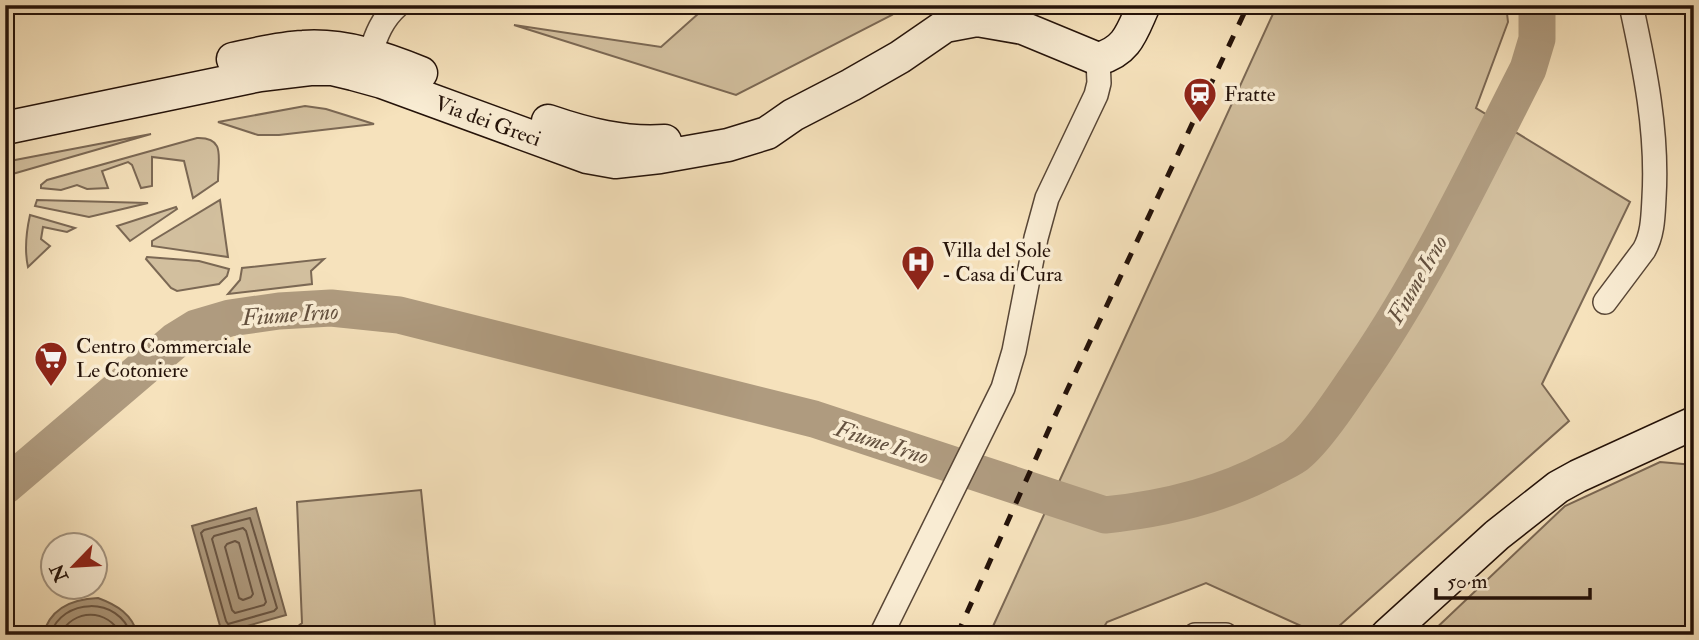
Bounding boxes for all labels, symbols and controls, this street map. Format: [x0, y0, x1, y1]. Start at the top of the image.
station icon: Fratte [1181, 75, 1219, 124]
place label: Fratte [1224, 81, 1276, 108]
street label: Via dei Greci [431, 90, 545, 153]
water label: Fiume Irno [1380, 230, 1454, 329]
place label: Villa del Sole - Casa di Cura [942, 237, 1063, 288]
hospital icon: Villa del Sole - Casa di Cura [899, 243, 937, 292]
water label: Fiume Irno [240, 297, 339, 332]
place label: Centro Commerciale Le Cotoniere [76, 333, 251, 384]
supermarket icon: Centro Commerciale Le Cotoniere [32, 339, 70, 388]
water label: Fiume Irno [830, 413, 932, 471]
north arrow [38, 532, 108, 602]
scale bar [1436, 556, 1590, 600]
text: N [45, 559, 74, 586]
text: 50 m [1447, 568, 1488, 595]

